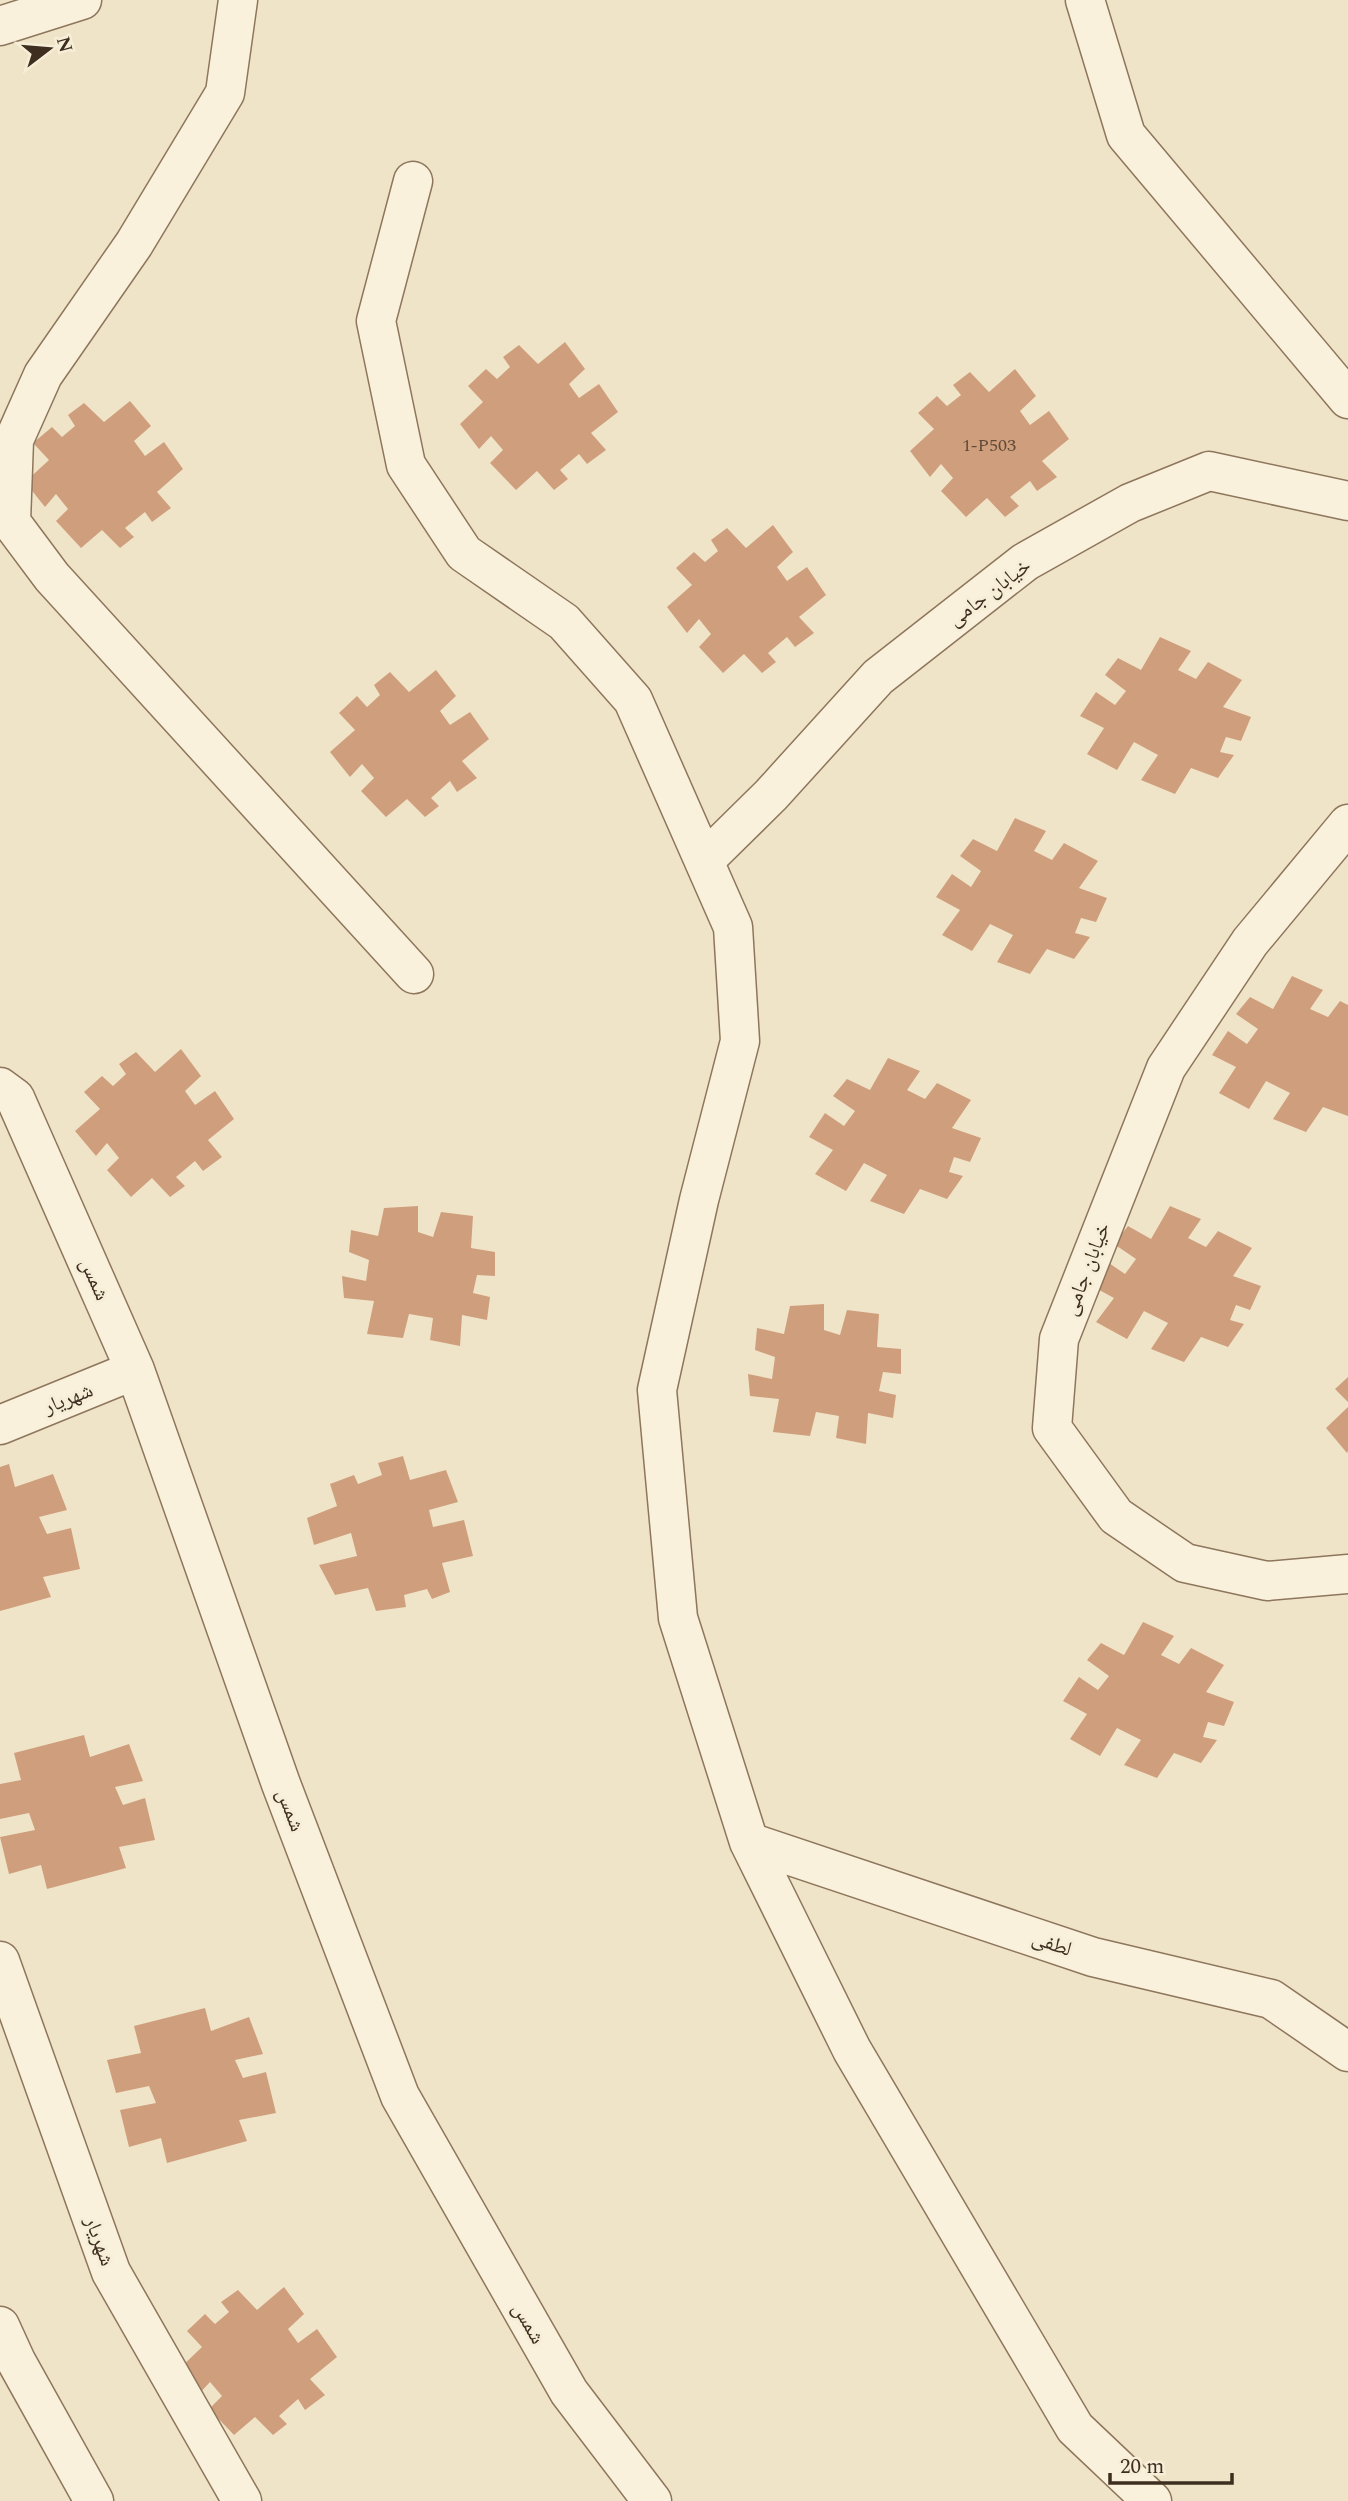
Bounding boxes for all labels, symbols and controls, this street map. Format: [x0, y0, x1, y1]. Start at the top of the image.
north arrow [14, 14, 84, 84]
text: N [48, 33, 80, 56]
house number: 1-P503 [962, 432, 1016, 459]
street label: خیابان جامی [941, 551, 1038, 635]
street label: خیابان جامی [1055, 1218, 1119, 1321]
street label: شمس [71, 1253, 118, 1306]
street label: شهریار [38, 1375, 98, 1424]
street label: شمس [267, 1784, 313, 1837]
street label: لطفی [1027, 1922, 1076, 1966]
street label: شهریار [75, 2211, 123, 2271]
street label: شمس [503, 2297, 553, 2350]
scale bar [1110, 2442, 1232, 2486]
text: 20 m [1120, 2451, 1164, 2483]

